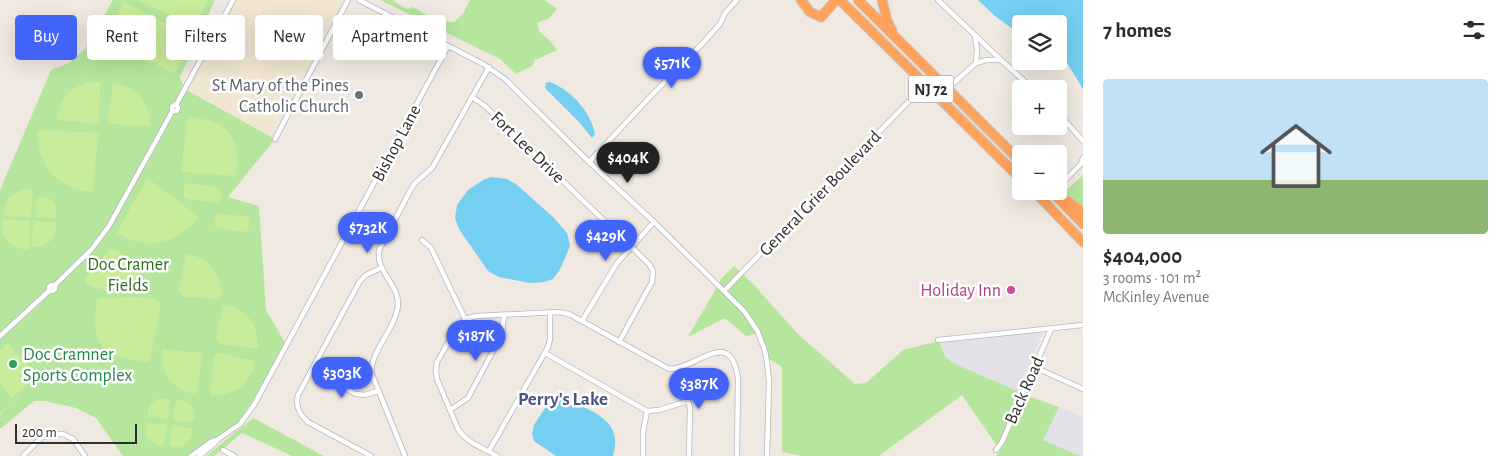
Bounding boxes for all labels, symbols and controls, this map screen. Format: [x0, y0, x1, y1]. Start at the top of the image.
chip: Buy [15, 15, 77, 60]
chip: Rent [87, 15, 156, 60]
chip: Filters [166, 15, 245, 60]
chip: New [255, 15, 323, 60]
chip: Apartment [333, 15, 446, 60]
map controls [1012, 15, 1067, 200]
button: layers [1012, 15, 1067, 70]
icon: filters [1460, 16, 1488, 44]
text: 7 homes [1103, 20, 1172, 41]
pin: $571K [637, 46, 707, 89]
text: $571K [654, 55, 690, 71]
road number: NJ 72 [908, 76, 954, 102]
place label: St Mary of the Pines Catholic Church [212, 77, 349, 116]
button: + [1012, 80, 1067, 135]
marker: St Mary of the Pines Catholic Church [353, 89, 365, 101]
street label: Bishop Lane [369, 102, 425, 185]
street label: Fort Lee Drive [487, 108, 568, 187]
icon: home [1251, 111, 1341, 201]
street label: General Grier Boulevard [757, 128, 885, 260]
pin: $404K [593, 142, 663, 184]
button: − [1012, 145, 1067, 200]
text: $404K [608, 150, 648, 166]
pin: $732K [333, 212, 403, 254]
text: $732K [349, 220, 387, 236]
pin: $429K [571, 220, 641, 262]
text: $429K [586, 228, 626, 244]
text: $404,000 [1103, 246, 1182, 267]
park label: Doc Cramer Fields [87, 256, 169, 295]
text: 3 rooms · 101 m² [1103, 270, 1201, 286]
place label: Holiday Inn [920, 282, 1001, 300]
marker: Holiday Inn [1005, 284, 1017, 296]
text: McKinley Avenue [1103, 289, 1209, 305]
pin: $187K [441, 320, 511, 362]
text: $187K [457, 328, 495, 344]
place label: Doc Cramner Sports Complex [23, 346, 132, 385]
street label: Back Road [1002, 354, 1048, 427]
pin: $303K [307, 356, 377, 399]
marker: Doc Cramner Sports Complex [7, 358, 19, 370]
text: $303K [323, 365, 361, 381]
pin: $387K [664, 368, 734, 410]
text: $387K [680, 376, 718, 392]
district label: Perry's Lake [518, 390, 608, 409]
scale bar [15, 421, 138, 444]
text: 200 m [22, 426, 57, 440]

